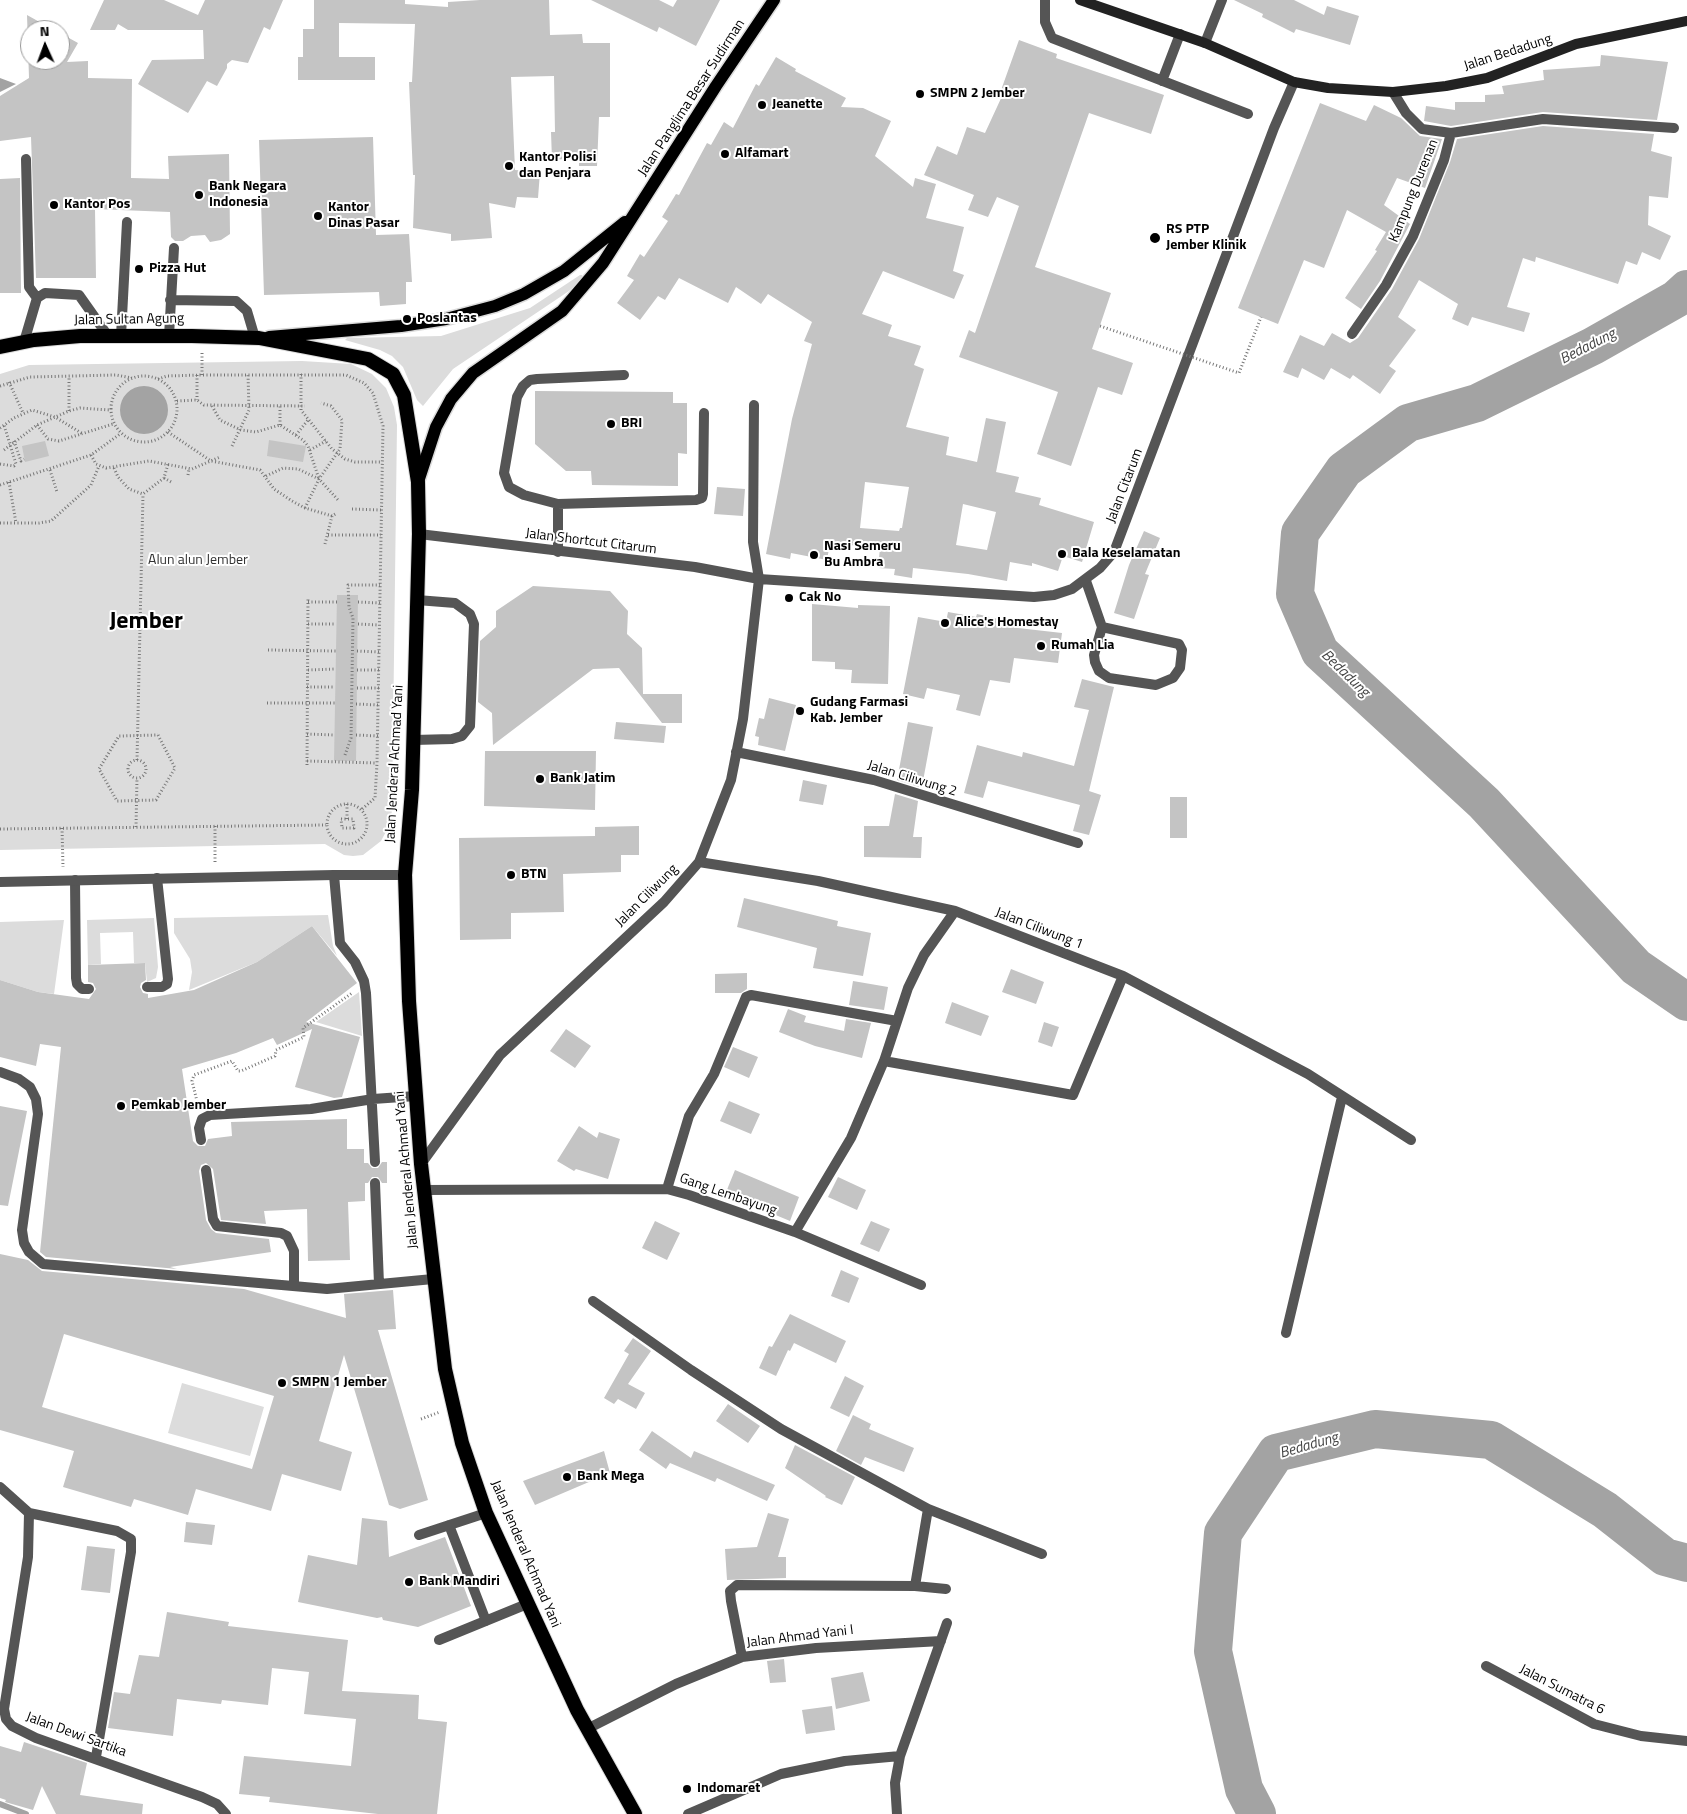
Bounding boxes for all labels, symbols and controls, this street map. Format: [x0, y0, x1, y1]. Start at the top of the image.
street label: Jalan Panglima Besar Sudirman [635, 16, 749, 180]
north arrow [20, 20, 70, 70]
text: N [39, 20, 50, 41]
street label: Jalan Bedadung [1462, 31, 1554, 75]
place label: SMPN 2 Jember [930, 86, 1025, 102]
marker: SMPN 2 Jember [914, 88, 926, 100]
place label: Jeanette [772, 97, 823, 113]
marker: Jeanette [756, 99, 768, 111]
street label: Kampung Durenan [1386, 137, 1442, 245]
place label: Alfamart [735, 146, 789, 162]
marker: Alfamart [719, 148, 731, 160]
place label: Kantor Polisi dan Penjara [519, 150, 596, 182]
marker: Kantor Polisi dan Penjara [503, 160, 515, 172]
place label: Bank Negara Indonesia [209, 179, 286, 212]
marker: Bank Negara Indonesia [193, 189, 205, 201]
place label: Kantor Pos [64, 197, 130, 213]
marker: Kantor Pos [48, 199, 60, 211]
place label: Kantor Dinas Pasar [328, 200, 399, 232]
marker: Kantor Dinas Pasar [312, 210, 324, 222]
place label: RS PTP Jember Klinik [1166, 222, 1246, 254]
marker: RS PTP Jember Klinik [1148, 231, 1162, 245]
place label: Pizza Hut [149, 261, 206, 277]
marker: Pizza Hut [133, 263, 145, 275]
street label: Jalan Sultan Agung [74, 311, 184, 329]
place label: Poslantas [417, 311, 477, 327]
marker: Poslantas [401, 313, 413, 325]
water label: Bedadung [1557, 325, 1619, 369]
place label: BRI [621, 416, 642, 432]
marker: BRI [605, 418, 617, 430]
street label: Jalan Citarum [1103, 446, 1147, 526]
street label: Jalan Shortcut Citarum [524, 526, 658, 558]
place label: Nasi Semeru Bu Ambra [824, 539, 901, 572]
place label: Bala Keselamatan [1072, 546, 1180, 562]
marker: Bala Keselamatan [1056, 548, 1068, 560]
marker: Nasi Semeru Bu Ambra [808, 549, 820, 561]
park label: Alun alun Jember [148, 553, 248, 569]
place label: Cak No [799, 590, 841, 606]
marker: Cak No [783, 592, 795, 604]
district label: Jember [109, 608, 183, 636]
place label: Alice's Homestay [955, 615, 1059, 631]
marker: Alice's Homestay [939, 617, 951, 629]
place label: Rumah Lia [1051, 638, 1115, 654]
marker: Rumah Lia [1035, 640, 1047, 652]
water label: Bedadung [1317, 647, 1373, 701]
street label: Jalan Jenderal Achmad Yani [382, 684, 408, 844]
place label: Gudang Farmasi Kab. Jember [810, 695, 908, 728]
marker: Gudang Farmasi Kab. Jember [794, 705, 806, 717]
street label: Jalan Ciliwung 2 [865, 757, 959, 801]
place label: Bank Jatim [550, 771, 616, 787]
marker: Bank Jatim [534, 773, 546, 785]
street label: Jalan Ciliwung [612, 861, 682, 931]
place label: BTN [521, 867, 547, 883]
marker: BTN [505, 869, 517, 881]
street label: Jalan Ciliwung 1 [993, 905, 1085, 953]
street label: Jalan Jenderal Achmad Yani [392, 1090, 422, 1250]
place label: Pemkab Jember [131, 1098, 226, 1114]
marker: Pemkab Jember [115, 1100, 127, 1112]
street label: Gang Lembayung [677, 1170, 779, 1220]
place label: SMPN 1 Jember [292, 1375, 387, 1391]
marker: SMPN 1 Jember [276, 1377, 288, 1389]
water label: Bedadung [1278, 1429, 1340, 1463]
place label: Bank Mega [577, 1469, 644, 1485]
marker: Bank Mega [561, 1471, 573, 1483]
street label: Jalan Jenderal Achmad Yani [486, 1478, 564, 1630]
place label: Bank Mandiri [419, 1574, 500, 1590]
marker: Bank Mandiri [403, 1576, 415, 1588]
street label: Jalan Ahmad Yani I [746, 1622, 854, 1652]
street label: Jalan Sumatra 6 [1517, 1661, 1607, 1719]
street label: Jalan Dewi Sartika [23, 1709, 129, 1761]
place label: Indomaret [697, 1781, 760, 1797]
marker: Indomaret [681, 1783, 693, 1795]

